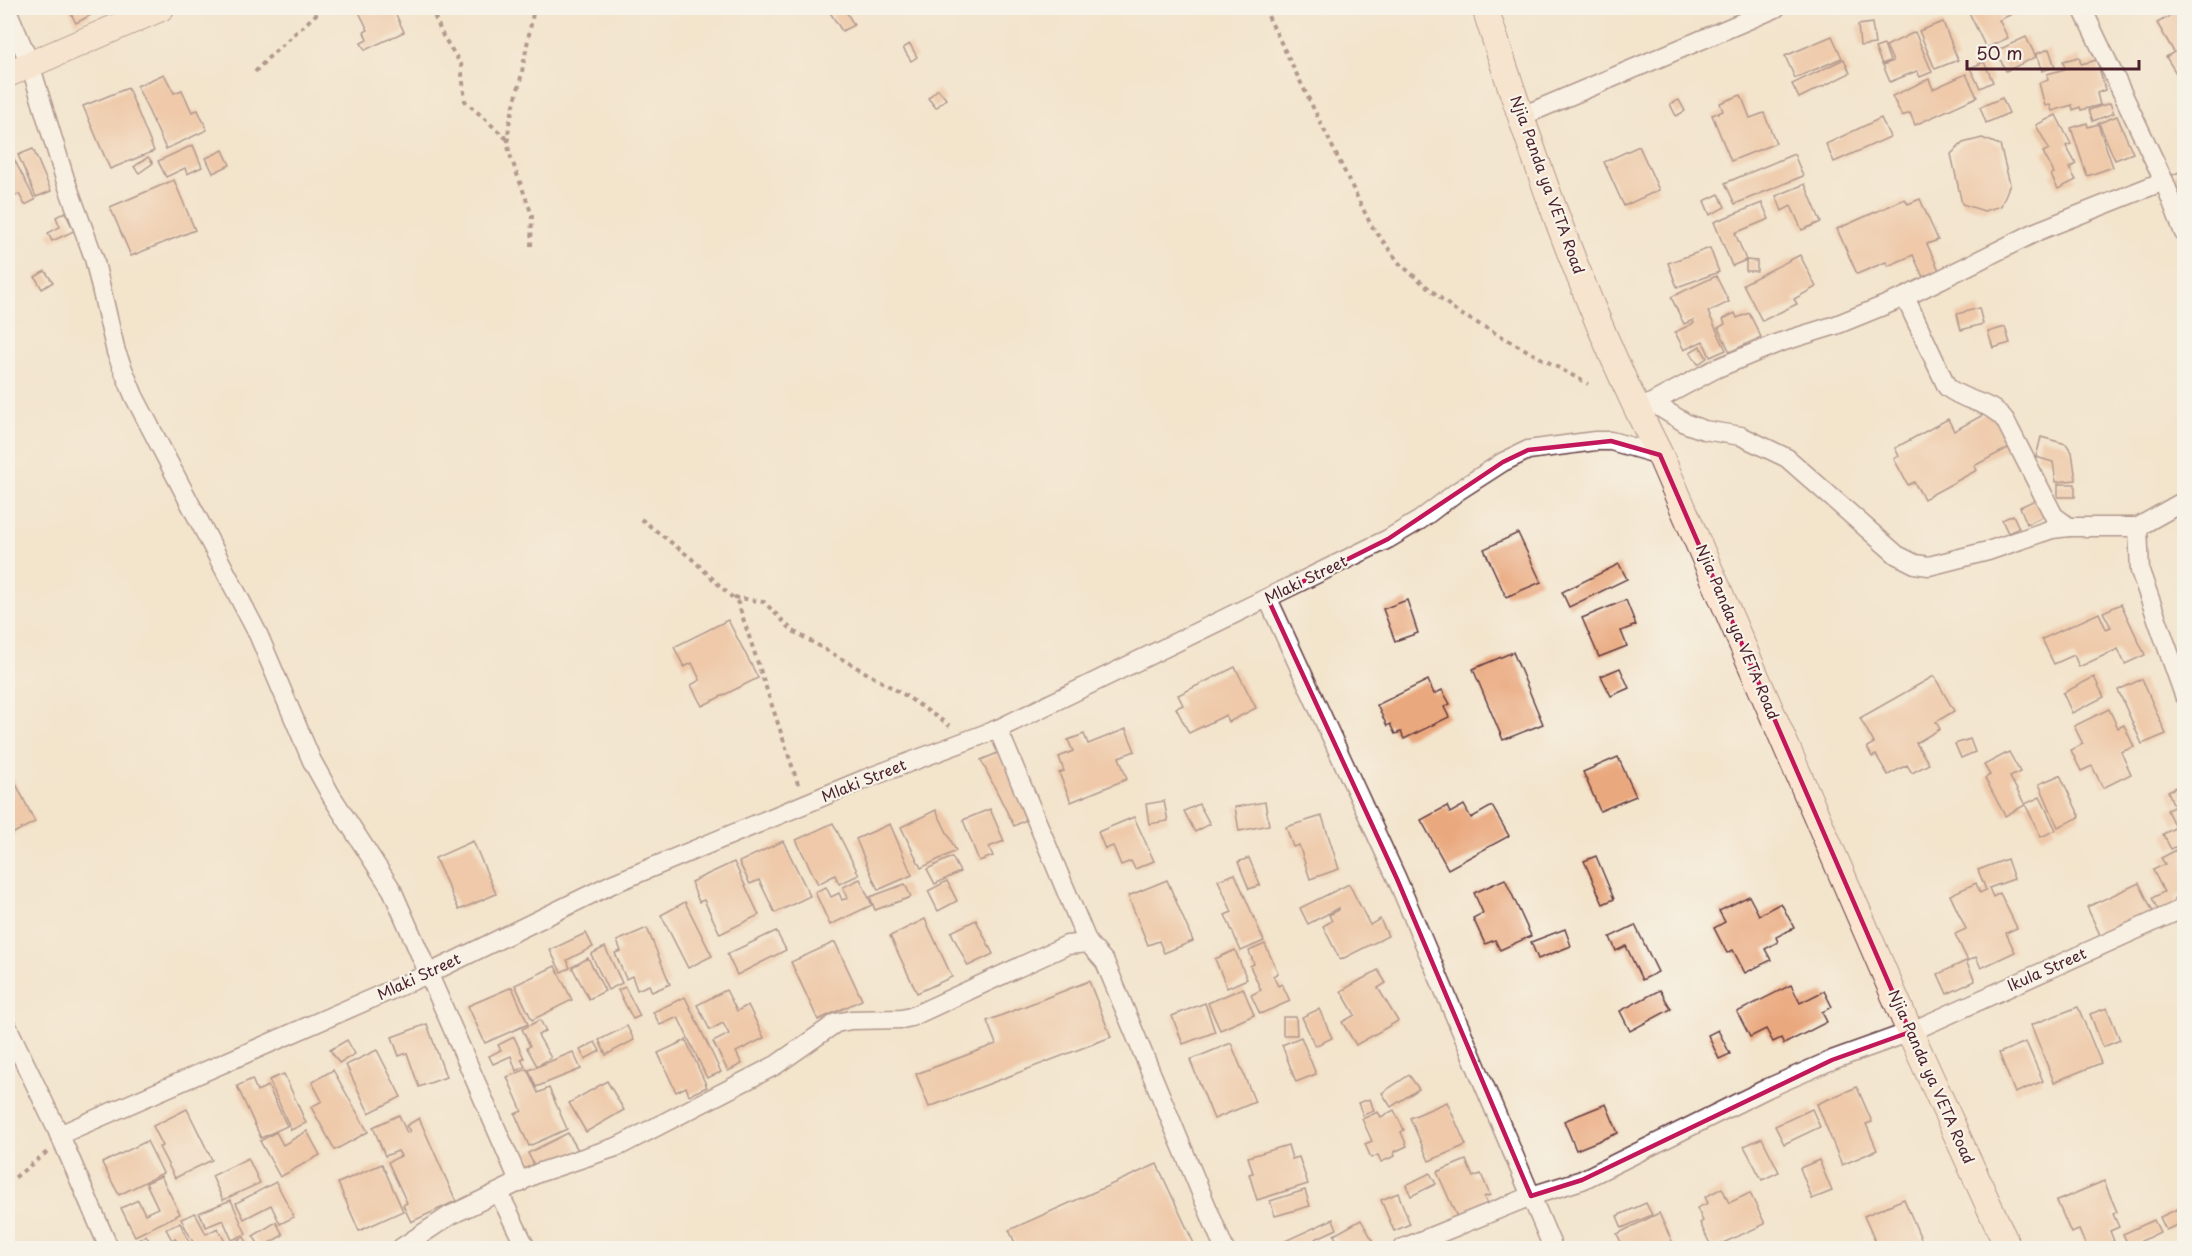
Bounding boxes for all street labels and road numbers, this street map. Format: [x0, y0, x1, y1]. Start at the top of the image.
street label: Njia Panda ya VETA Road [1505, 92, 1591, 277]
street label: Njia Panda ya VETA Road [1691, 540, 1786, 723]
street label: Mlaki Street [1260, 549, 1351, 609]
street label: Mlaki Street [818, 752, 909, 807]
street label: Ikula Street [2003, 941, 2090, 996]
street label: Mlaki Street [373, 946, 464, 1005]
street label: Njia Panda ya VETA Road [1884, 986, 1981, 1167]

